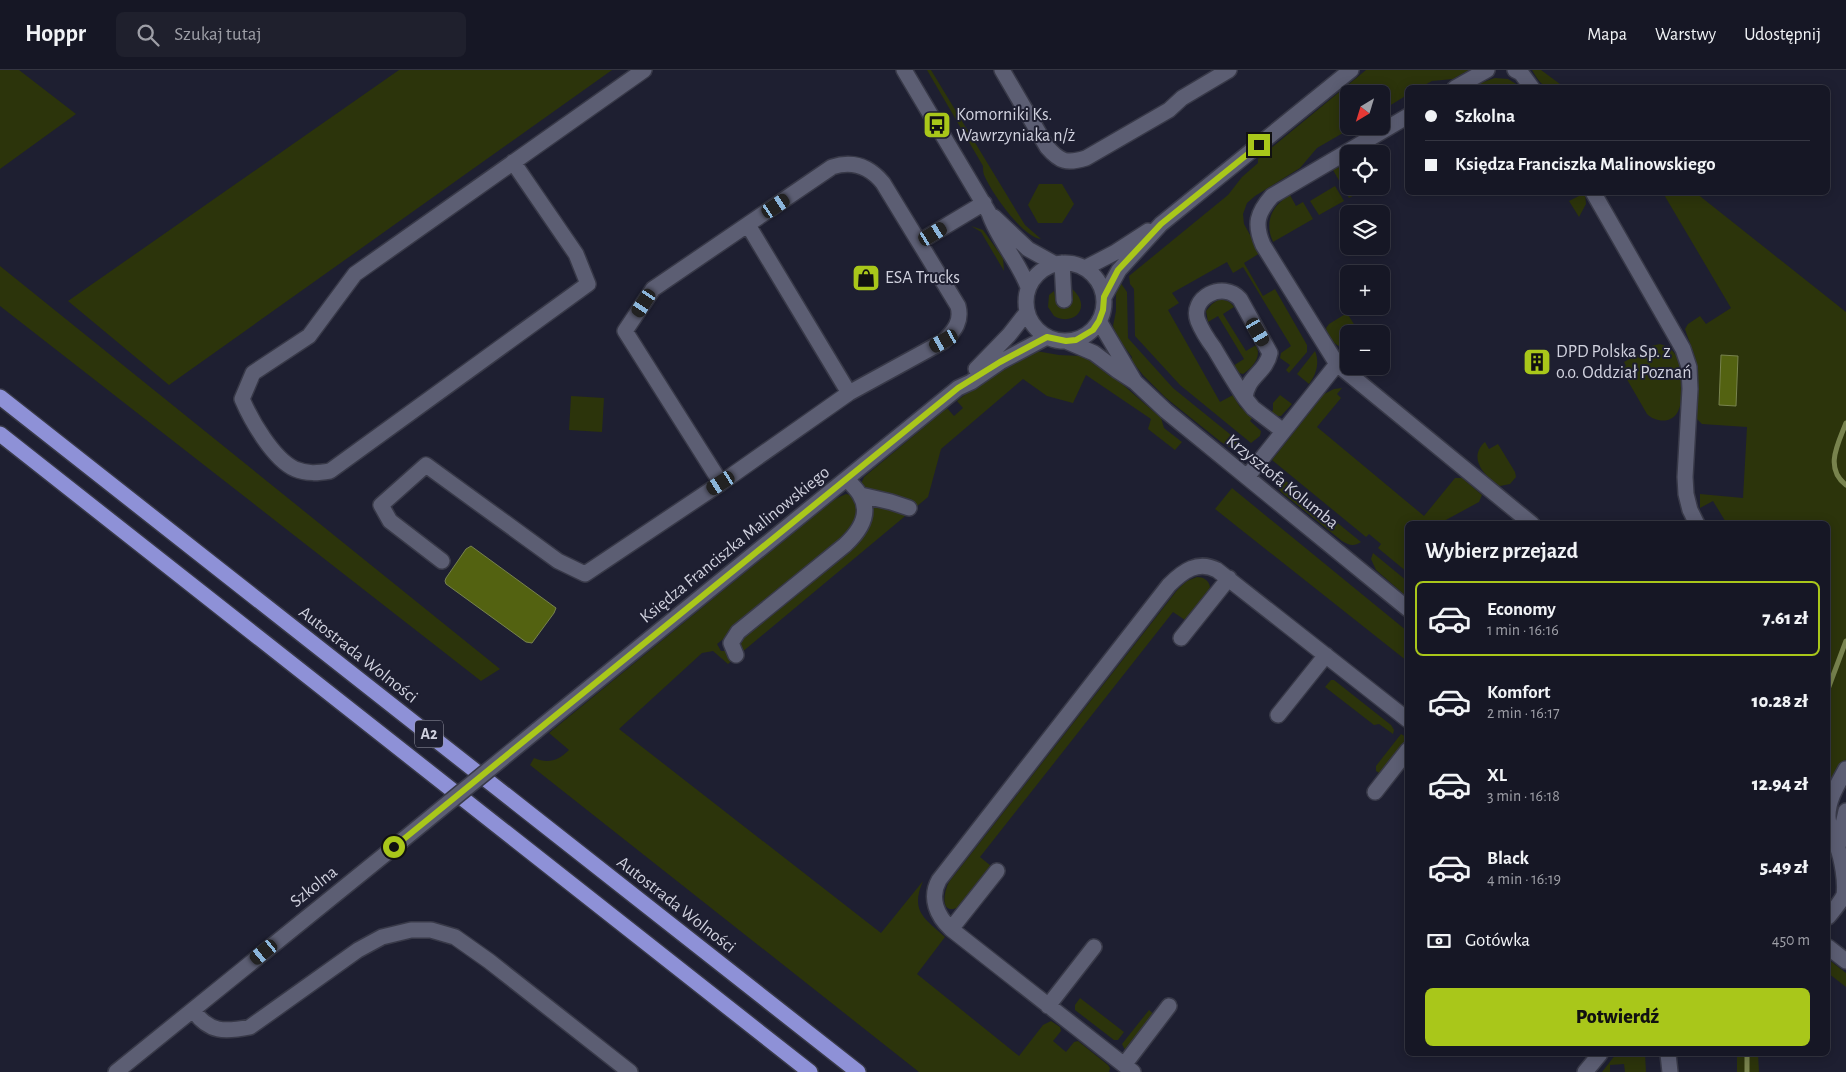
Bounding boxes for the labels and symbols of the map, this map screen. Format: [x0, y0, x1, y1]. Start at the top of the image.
north arrow [1340, 85, 1390, 135]
place label: Komorniki Ks. Wawrzyniaka n/ż [956, 106, 1075, 145]
bus stop icon: Komorniki Ks. Wawrzyniaka n/ż [922, 110, 952, 140]
route end [1248, 134, 1270, 156]
car [759, 191, 792, 221]
car [916, 220, 949, 248]
shop icon: ESA Trucks [851, 263, 881, 293]
place label: ESA Trucks [885, 269, 960, 287]
car [629, 286, 658, 320]
car [1244, 315, 1271, 349]
car [927, 327, 960, 355]
place label: DPD Polska Sp. z o.o. Oddział Poznań [1556, 343, 1692, 382]
building icon: DPD Polska Sp. z o.o. Oddział Poznań [1522, 347, 1552, 377]
street label: Krzysztofa Kolumba [1222, 431, 1342, 533]
street label: Księdza Franciszka Malinowskiego [637, 463, 833, 627]
car [704, 469, 737, 497]
street label: Autostrada Wolności [295, 603, 421, 707]
road number: A2 [415, 721, 443, 748]
route start [383, 836, 405, 858]
street label: Autostrada Wolności [613, 853, 739, 957]
street label: Szkolna [287, 863, 341, 911]
car [247, 937, 280, 967]

